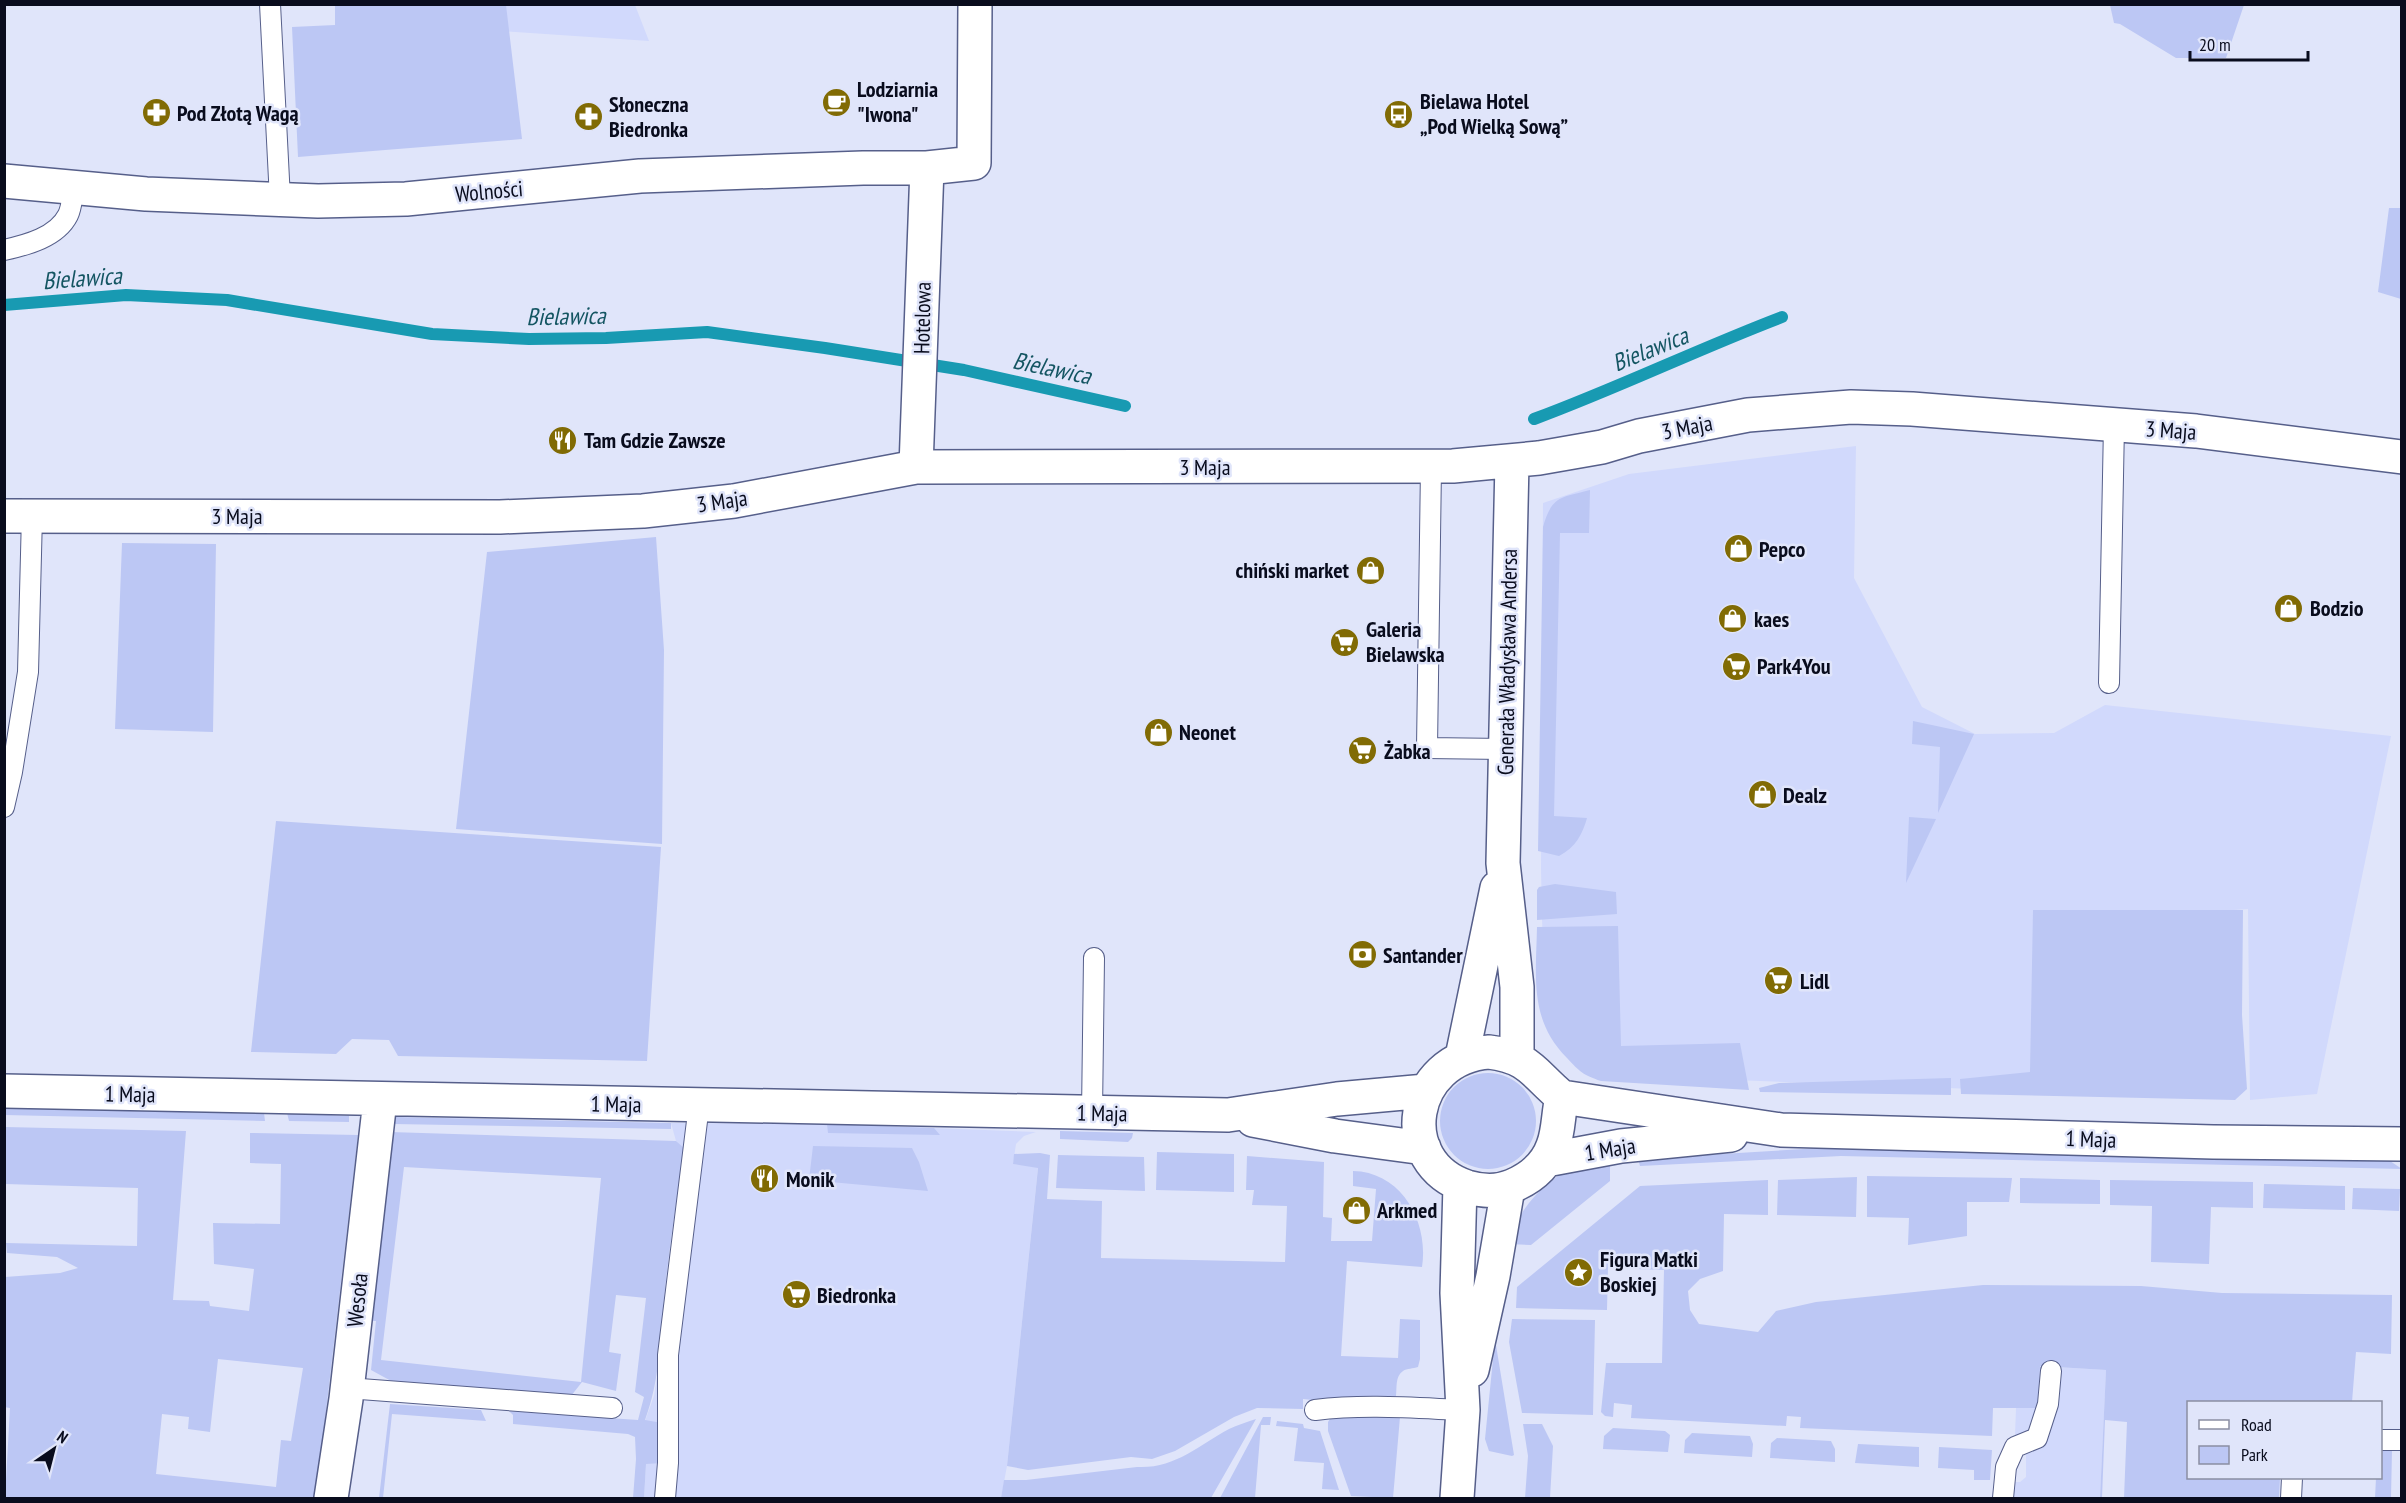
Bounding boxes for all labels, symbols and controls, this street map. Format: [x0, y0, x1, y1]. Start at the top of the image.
scale bar [2190, 24, 2308, 62]
text: 20 m [2199, 33, 2231, 56]
place label: Lodziarnia "Iwona" [857, 75, 938, 128]
cafe icon: Lodziarnia "Iwona" [820, 86, 852, 118]
place label: Bielawa Hotel „Pod Wielką Sową” [1420, 87, 1568, 140]
place label: Słoneczna Biedronka [609, 90, 689, 143]
pharmacy icon: Pod Złotą Wagą [140, 97, 172, 129]
bus stop icon: Bielawa Hotel „Pod Wielką Sową” [1383, 98, 1415, 130]
place label: Pod Złotą Wagą [177, 99, 299, 127]
pharmacy icon: Słoneczna Biedronka [572, 101, 604, 133]
street label: Wolności [454, 174, 524, 208]
water label: Bielawica [41, 260, 124, 296]
street label: Hotelowa [907, 282, 937, 354]
water label: Bielawica [526, 300, 607, 332]
water label: Bielawica [1608, 319, 1694, 378]
water label: Bielawica [1010, 345, 1095, 392]
street label: 3 Maja [1659, 408, 1715, 446]
street label: 3 Maja [2145, 414, 2197, 446]
restaurant icon: Tam Gdzie Zawsze [547, 424, 579, 456]
place label: Tam Gdzie Zawsze [584, 426, 726, 454]
street label: 3 Maja [1180, 453, 1230, 481]
street label: 3 Maja [695, 484, 749, 518]
street label: 3 Maja [212, 502, 262, 530]
shop icon: Pepco [1722, 533, 1754, 565]
place label: Pepco [1759, 535, 1805, 563]
street label: Generała Władysława Andersa [1491, 549, 1523, 775]
shop icon: chiński market [1354, 554, 1386, 586]
place label: chiński market [1236, 556, 1350, 584]
shop icon: Bodzio [2273, 592, 2305, 624]
place label: Bodzio [2310, 594, 2364, 622]
shop icon: kaes [1717, 603, 1749, 635]
place label: kaes [1754, 605, 1790, 633]
place label: Galeria Bielawska [1366, 615, 1445, 668]
supermarket icon: Galeria Bielawska [1329, 626, 1361, 658]
supermarket icon: Park4You [1720, 650, 1752, 682]
place label: Park4You [1757, 652, 1831, 680]
shop icon: Neonet [1142, 716, 1174, 748]
place label: Neonet [1179, 718, 1236, 746]
supermarket icon: Żabka [1347, 735, 1379, 767]
place label: Żabka [1384, 737, 1431, 765]
shop icon: Dealz [1746, 779, 1778, 811]
place label: Dealz [1783, 781, 1827, 809]
bank icon: Santander [1346, 939, 1378, 971]
place label: Santander [1383, 941, 1463, 969]
supermarket icon: Lidl [1763, 965, 1795, 997]
place label: Lidl [1800, 967, 1830, 995]
street label: 1 Maja [104, 1080, 156, 1108]
street label: 1 Maja [590, 1090, 642, 1118]
street label: 1 Maja [1076, 1099, 1128, 1127]
street label: 1 Maja [2065, 1124, 2117, 1154]
street label: 1 Maja [1583, 1131, 1637, 1167]
restaurant icon: Monik [749, 1163, 781, 1195]
place label: Monik [786, 1165, 835, 1193]
shop icon: Arkmed [1340, 1194, 1372, 1226]
place label: Arkmed [1376, 1196, 1438, 1224]
place label: Figura Matki Boskiej [1600, 1245, 1698, 1298]
place icon: Figura Matki Boskiej [1563, 1256, 1595, 1288]
street label: Wesoła [340, 1272, 374, 1328]
supermarket icon: Biedronka [780, 1279, 812, 1311]
place label: Biedronka [817, 1281, 896, 1309]
legend [2187, 1401, 2382, 1479]
text: Road [2241, 1413, 2272, 1436]
north arrow [24, 1419, 84, 1479]
text: N [53, 1426, 72, 1447]
text: Park [2241, 1443, 2268, 1466]

